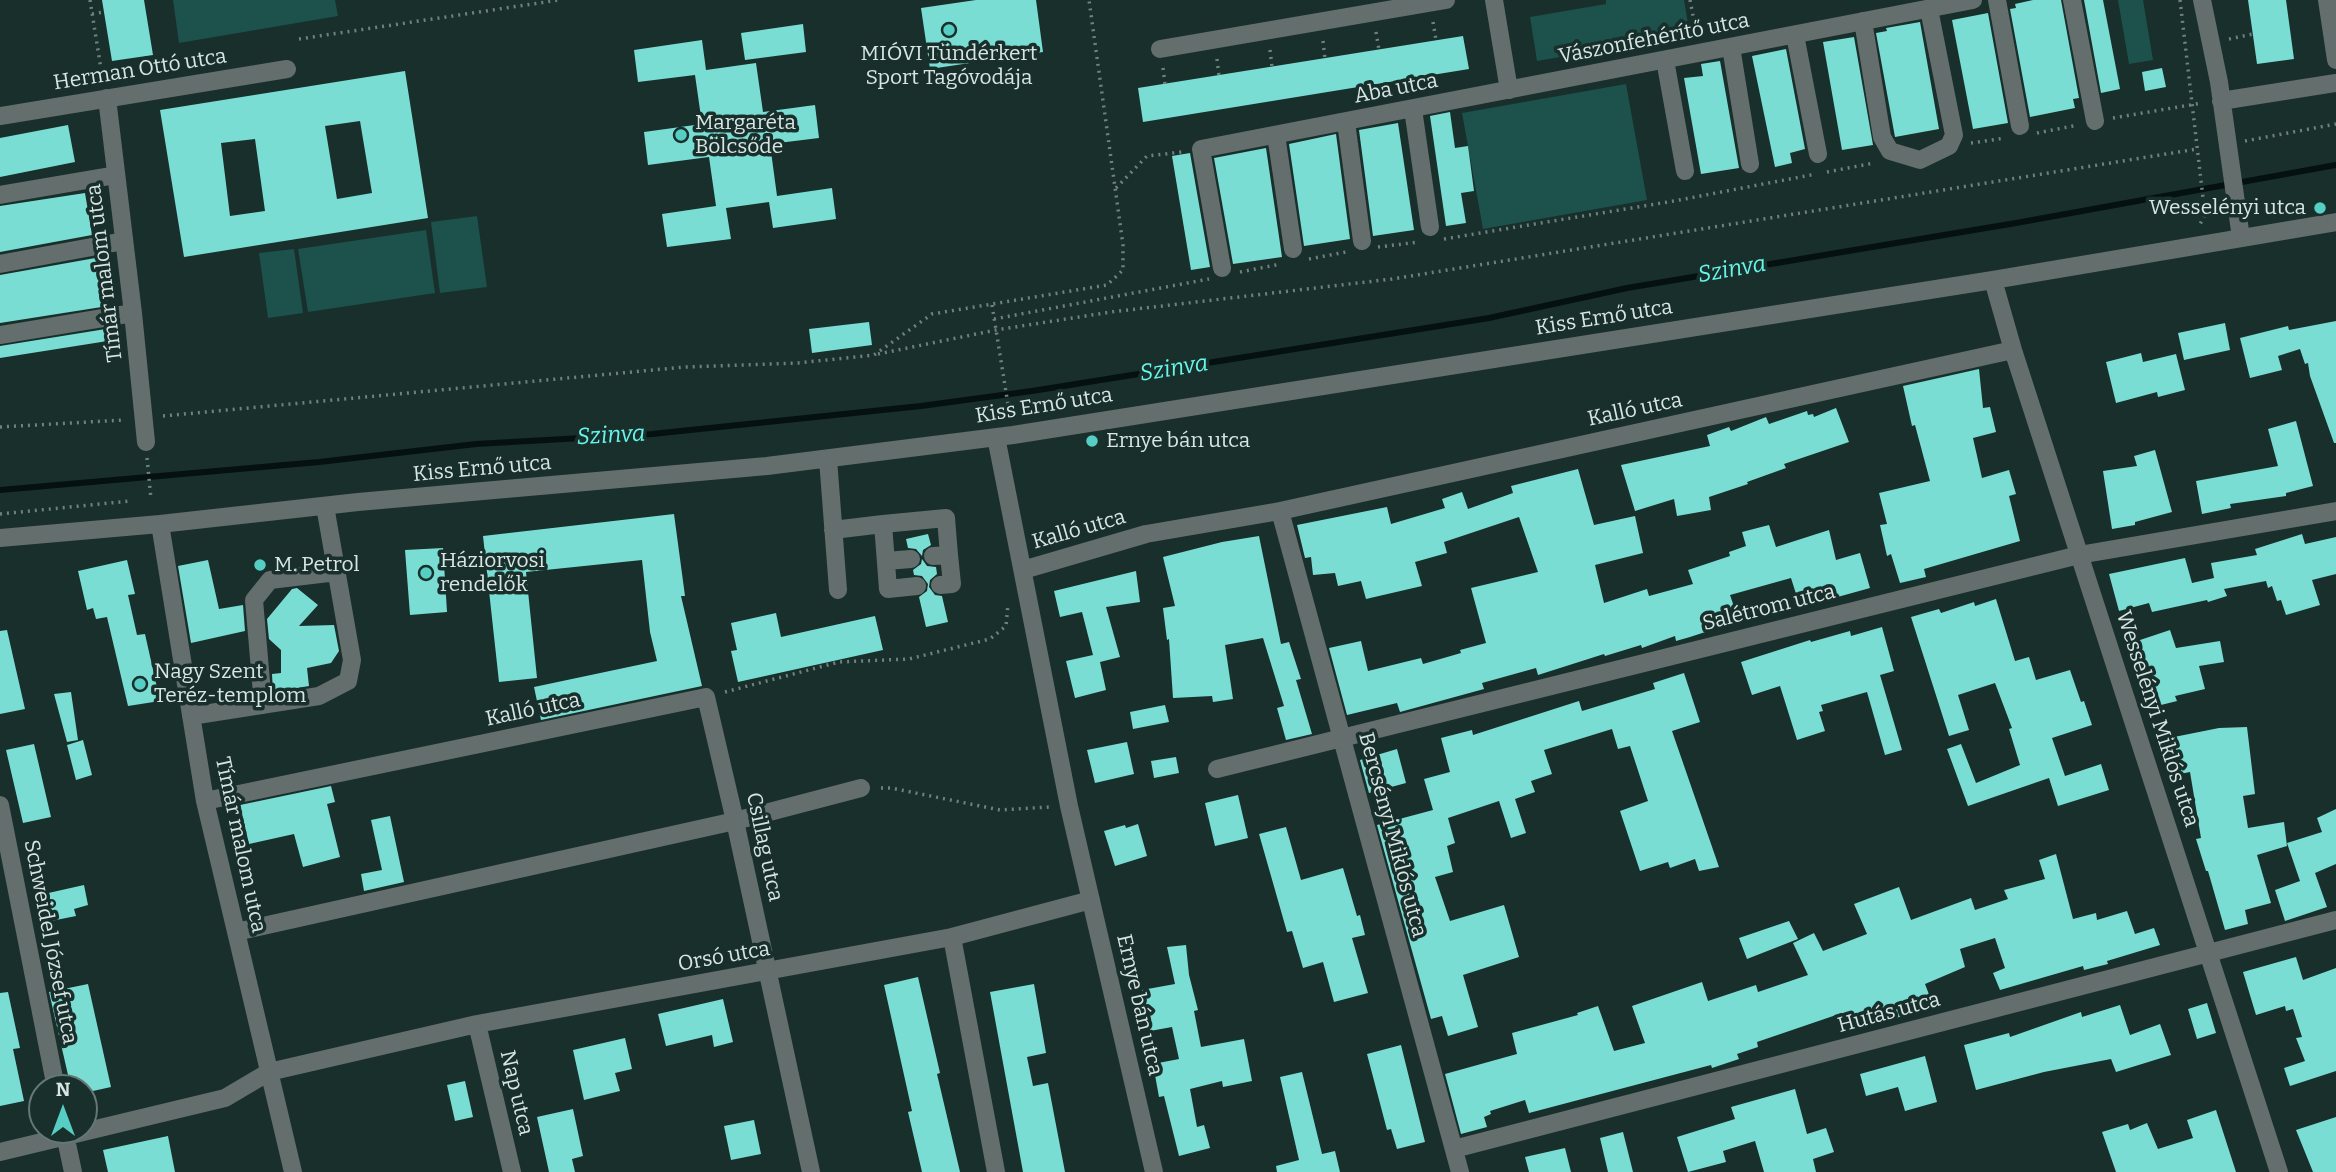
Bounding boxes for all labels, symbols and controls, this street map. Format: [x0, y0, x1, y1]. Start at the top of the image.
street label: Vászonfehérítő utca [1556, 8, 1752, 70]
marker: MIÓVI Tündérkert Sport Tagóvodája [941, 22, 957, 38]
place label: MIÓVI Tündérkert Sport Tagóvodája [861, 41, 1037, 91]
street label: Herman Ottó utca [52, 44, 228, 96]
street label: Aba utca [1352, 69, 1440, 109]
place label: Margaréta Bölcsőde [695, 110, 796, 160]
marker: Margaréta Bölcsőde [673, 127, 689, 143]
street label: Tímár malom utca [82, 183, 128, 363]
place label: Wesselényi utca [2149, 195, 2306, 221]
marker: Wesselényi utca [2312, 200, 2328, 216]
water label: Szinva [1696, 250, 1768, 290]
street label: Kiss Ernő utca [1534, 295, 1674, 341]
water label: Szinva [1138, 350, 1210, 388]
street label: Kiss Ernő utca [974, 383, 1114, 429]
street label: Kalló utca [1585, 388, 1685, 432]
water label: Szinva [576, 420, 646, 452]
place label: Ernye bán utca [1106, 428, 1250, 454]
marker: Ernye bán utca [1084, 433, 1100, 449]
street label: Kiss Ernő utca [412, 450, 552, 488]
street label: Kalló utca [1029, 505, 1129, 555]
place label: Háziorvosi rendelők [440, 548, 545, 598]
place label: M. Petrol [274, 552, 360, 578]
marker: M. Petrol [252, 557, 268, 573]
marker: Háziorvosi rendelők [418, 565, 434, 581]
street label: Salétrom utca [1700, 579, 1838, 637]
street label: Wesselényi Miklós utca [2110, 608, 2204, 830]
place label: Nagy Szent Teréz-templom [154, 659, 306, 709]
marker: Nagy Szent Teréz-templom [132, 676, 148, 692]
street label: Kalló utca [483, 688, 583, 732]
street label: Bercsényi Miklós utca [1353, 730, 1431, 940]
street label: Tímár malom utca [209, 755, 271, 935]
street label: Csillag utca [740, 790, 788, 904]
street label: Schweidel József utca [18, 838, 82, 1046]
street label: Ernye bán utca [1111, 932, 1167, 1078]
street label: Orsó utca [676, 937, 772, 977]
street label: Hutás utca [1835, 987, 1943, 1039]
street label: Nap utca [494, 1048, 538, 1138]
north arrow [28, 1074, 98, 1144]
text: N [56, 1078, 70, 1101]

